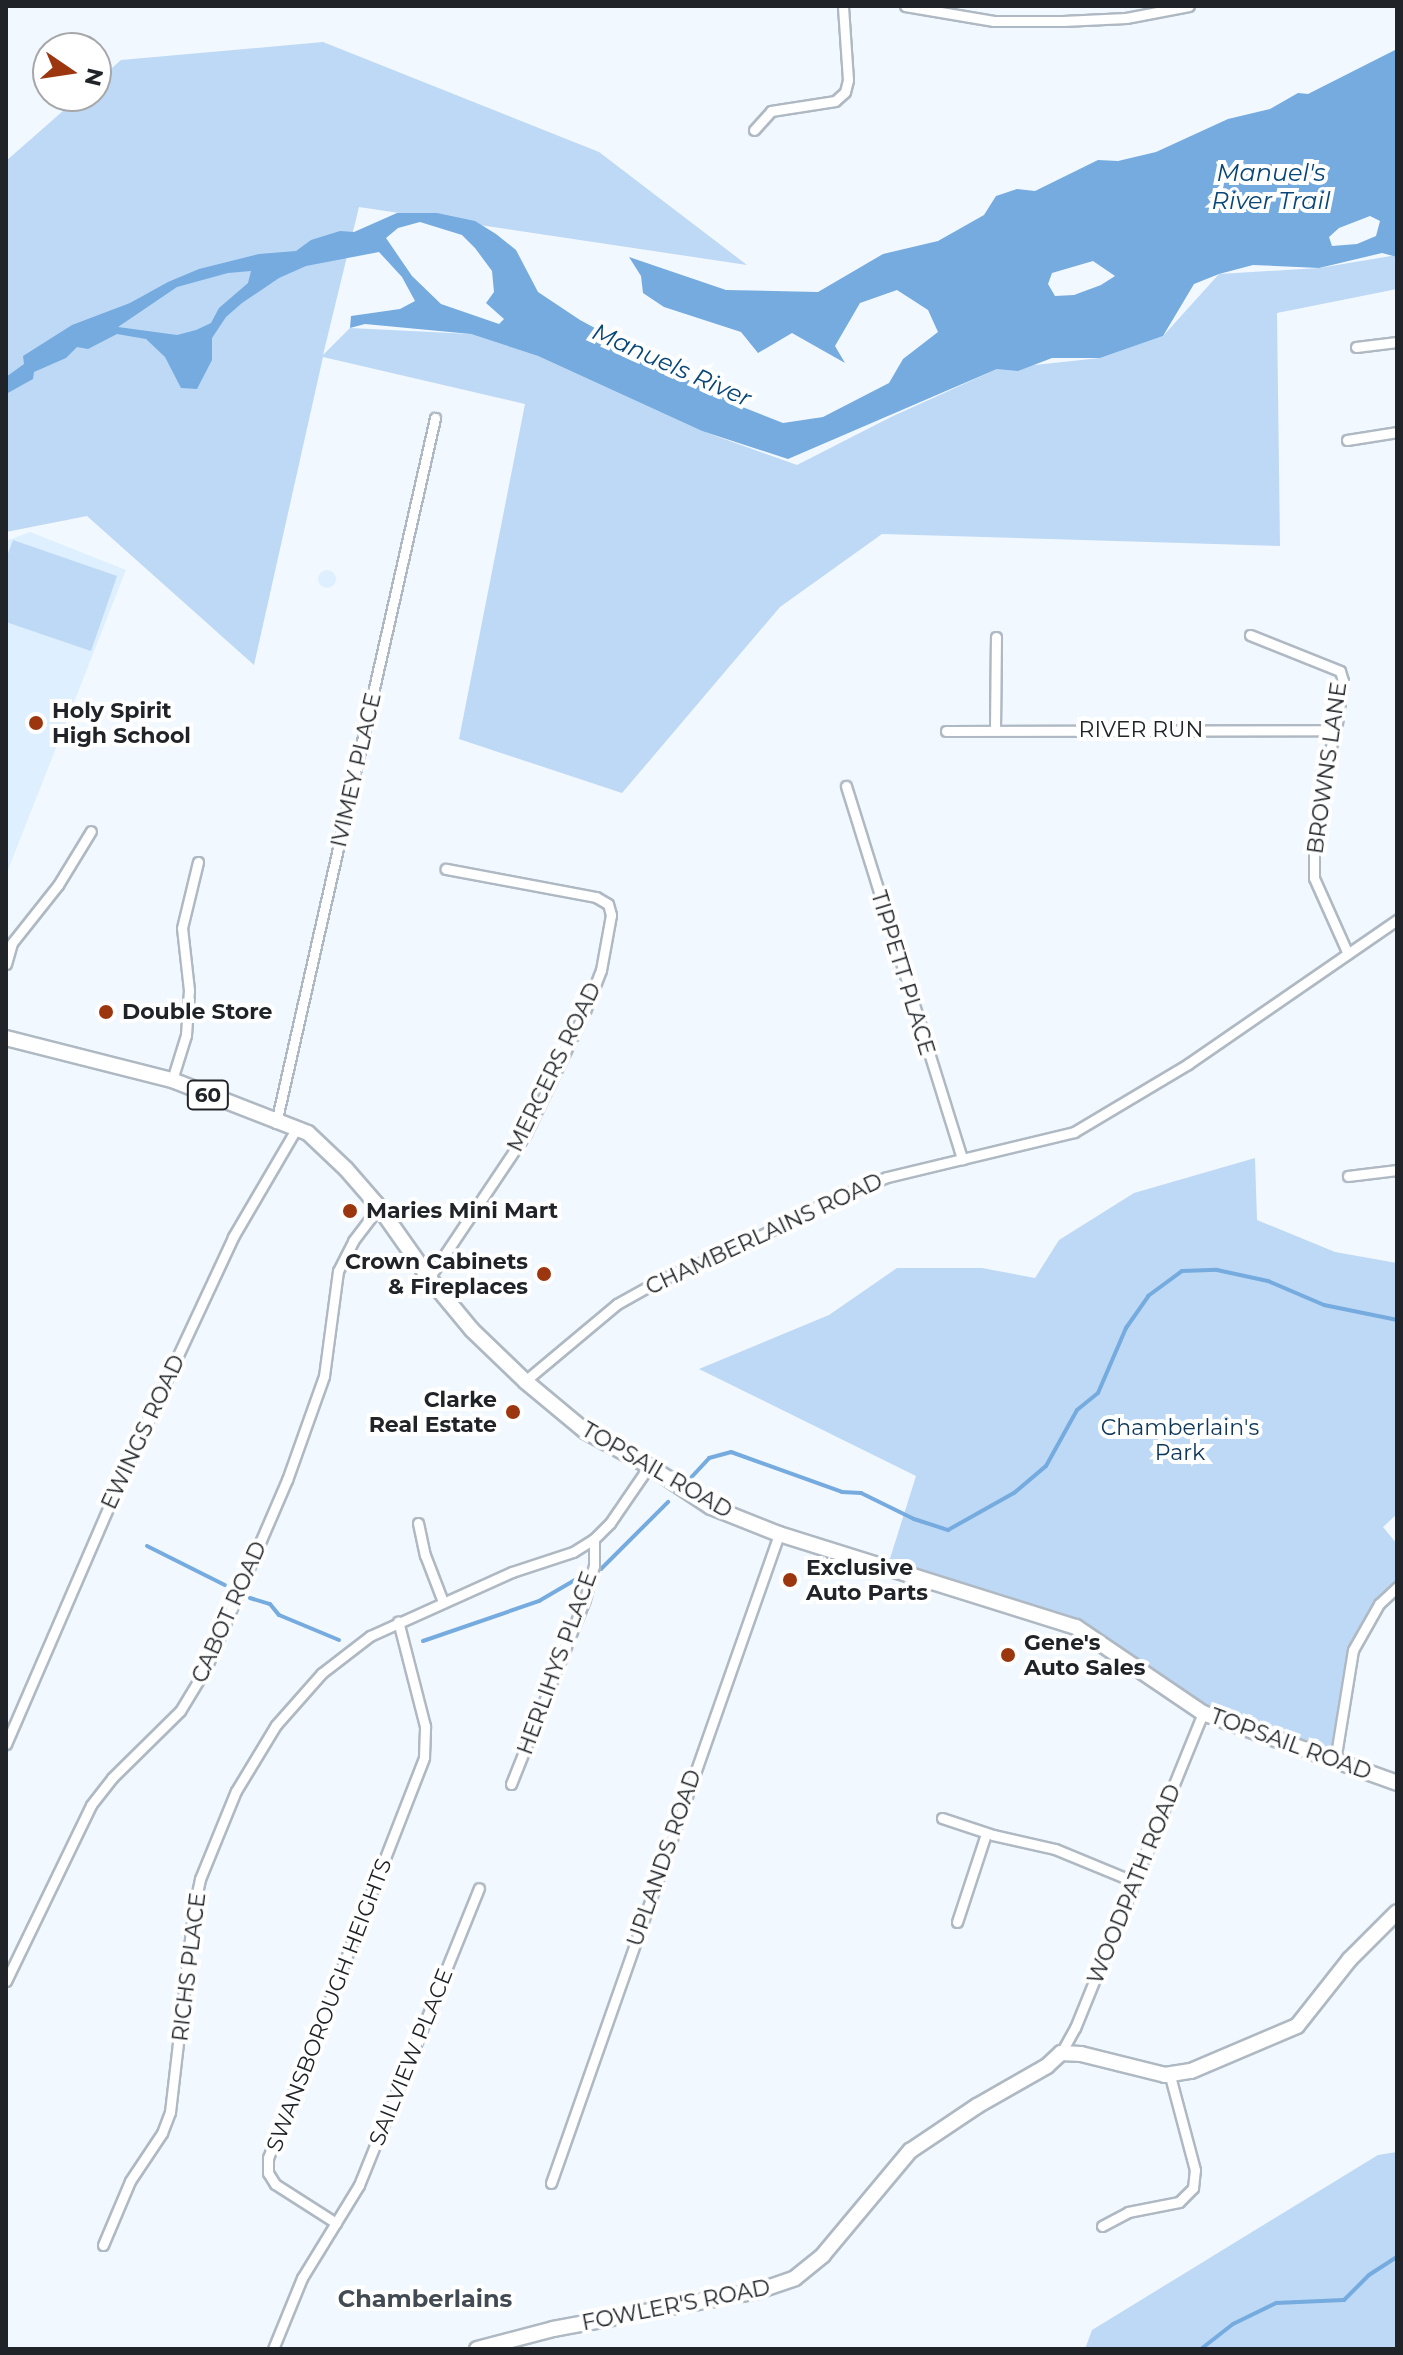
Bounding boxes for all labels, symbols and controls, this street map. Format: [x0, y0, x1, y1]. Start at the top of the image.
north arrow [32, 32, 112, 112]
text: N [79, 65, 109, 89]
water label: Manuel's River Trail [1212, 159, 1330, 215]
water label: Manuels River [588, 317, 756, 413]
street label: BROWNS LANE [1302, 680, 1352, 856]
street label: IVIMEY PLACE [325, 690, 387, 850]
place label: Holy Spirit High School [52, 697, 191, 748]
marker: Holy Spirit High School [27, 714, 45, 732]
street label: RIVER RUN [1079, 717, 1203, 743]
street label: TIPPETT PLACE [865, 887, 941, 1059]
street label: MERCERS ROAD [502, 978, 606, 1156]
place label: Double Store [122, 999, 272, 1025]
marker: Double Store [97, 1003, 115, 1021]
road number: 60 [186, 1079, 230, 1111]
street label: CHAMBERLAINS ROAD [641, 1167, 887, 1301]
place label: Maries Mini Mart [366, 1198, 558, 1224]
marker: Maries Mini Mart [341, 1202, 359, 1220]
place label: Crown Cabinets & Fireplaces [345, 1248, 528, 1300]
marker: Crown Cabinets & Fireplaces [535, 1265, 553, 1283]
street label: EWINGS ROAD [96, 1351, 190, 1513]
place label: Clarke Real Estate [369, 1386, 497, 1438]
marker: Clarke Real Estate [504, 1403, 522, 1421]
park label: Chamberlain's Park [1101, 1414, 1259, 1466]
street label: TOPSAIL ROAD [577, 1416, 737, 1524]
street label: CABOT ROAD [186, 1537, 272, 1687]
place label: Exclusive Auto Parts [806, 1554, 928, 1606]
street label: HERLIHYS PLACE [512, 1568, 602, 1758]
marker: Exclusive Auto Parts [781, 1571, 799, 1589]
place label: Gene's Auto Sales [1024, 1629, 1145, 1680]
marker: Gene's Auto Sales [999, 1646, 1017, 1664]
street label: TOPSAIL ROAD [1207, 1703, 1375, 1785]
street label: UPLANDS ROAD [621, 1766, 707, 1950]
street label: WOODPATH ROAD [1082, 1780, 1186, 1988]
street label: SWANSBOROUGH HEIGHTS [261, 1855, 397, 2155]
street label: RICHS PLACE [167, 1891, 211, 2043]
street label: SAILVIEW PLACE [363, 1965, 459, 2149]
street label: FOWLER'S ROAD [580, 2274, 772, 2336]
district label: Chamberlains [338, 2285, 512, 2313]

